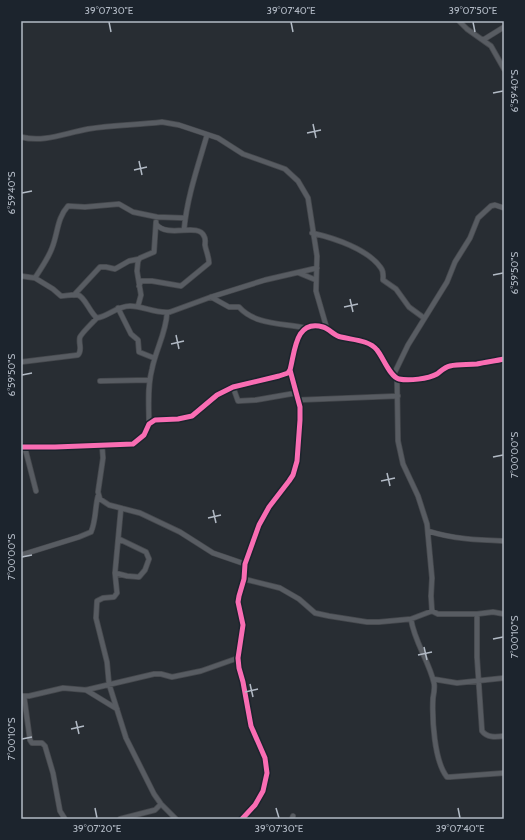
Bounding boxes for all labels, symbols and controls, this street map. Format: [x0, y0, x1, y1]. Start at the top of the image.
text: 39°07'30"E [85, 4, 134, 17]
text: 39°07'40"E [267, 4, 316, 17]
text: 39°07'50"E [449, 4, 498, 17]
text: 6°59'40"S [508, 69, 521, 112]
text: 6°59'40"S [5, 171, 18, 214]
text: 6°59'50"S [508, 251, 521, 294]
text: 6°59'50"S [5, 353, 18, 396]
text: 7°00'00"S [508, 432, 521, 478]
text: 7°00'00"S [5, 534, 18, 580]
text: 7°00'10"S [508, 615, 521, 658]
text: 7°00'10"S [5, 717, 18, 760]
text: 39°07'20"E [73, 822, 122, 835]
text: 39°07'30"E [255, 822, 304, 835]
text: 39°07'40"E [436, 822, 485, 835]

